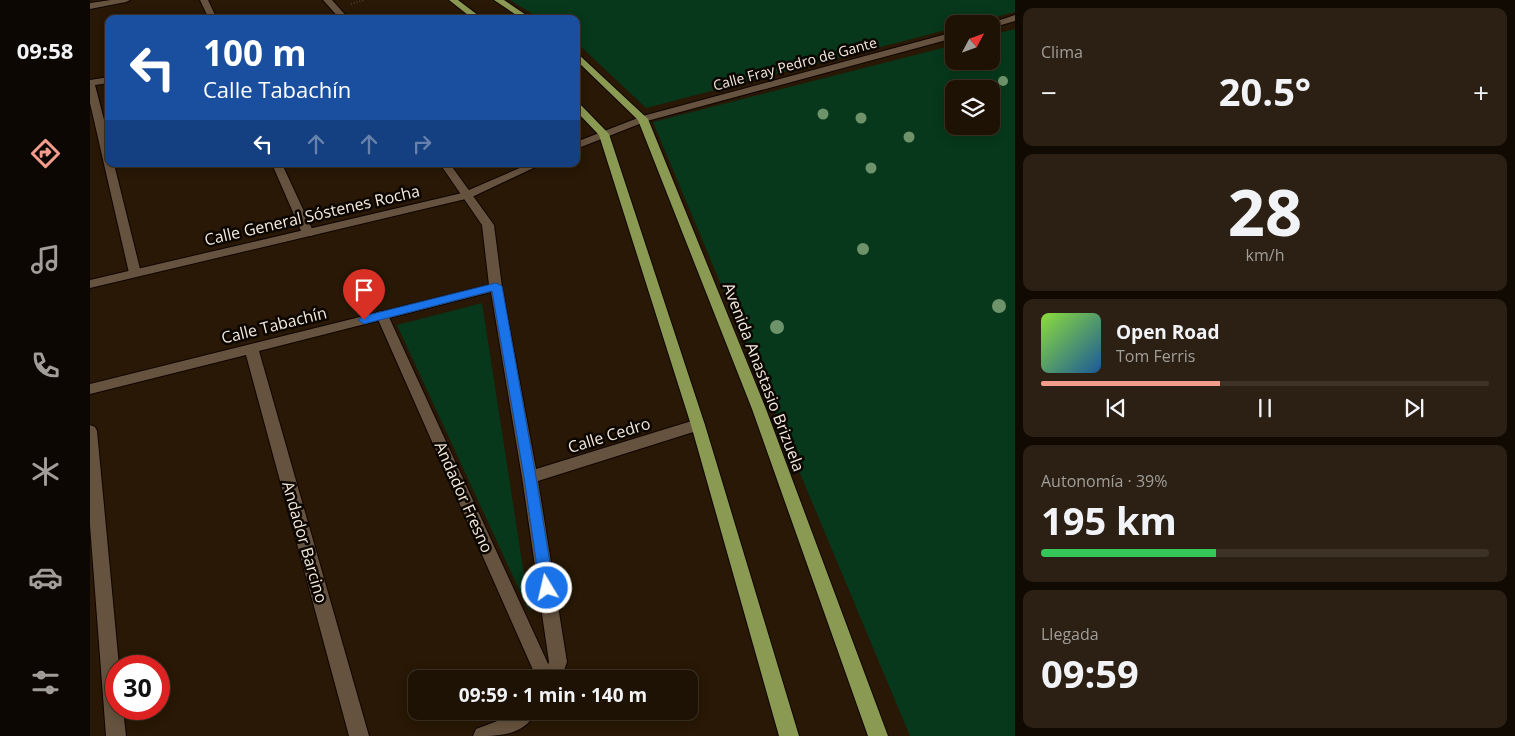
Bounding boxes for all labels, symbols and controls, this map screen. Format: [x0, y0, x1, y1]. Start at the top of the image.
north arrow [945, 15, 1000, 70]
map controls [945, 15, 1000, 135]
text: 100 m [203, 29, 307, 76]
street label: Calle Fray Pedro de Gante [711, 32, 879, 95]
text: 09:58 [17, 35, 73, 65]
icon: left [120, 35, 185, 100]
text: Clima [1041, 41, 1083, 63]
text: 20.5° [1219, 65, 1311, 117]
text: − [1041, 73, 1057, 111]
text: + [1473, 73, 1489, 111]
text: Calle Tabachín [203, 74, 351, 104]
button: layers [945, 80, 1000, 135]
icon: left [249, 130, 277, 158]
icon: ahead [302, 130, 330, 158]
icon: ahead [355, 130, 383, 158]
icon: right [408, 130, 436, 158]
icon: directions [28, 136, 63, 171]
text: 28 [1228, 167, 1302, 255]
street label: Calle General Sóstenes Rocha [202, 179, 422, 251]
icon: music [28, 242, 63, 277]
text: km/h [1246, 244, 1284, 266]
pin [343, 269, 385, 320]
icon: arrive [350, 276, 378, 304]
street label: Avenida Anastasio Brizuela [718, 280, 810, 474]
street label: Calle Tabachín [219, 301, 329, 349]
text: Open Road [1116, 319, 1220, 345]
text: Tom Ferris [1116, 345, 1195, 367]
icon: phone [28, 348, 63, 383]
icon: previous [1102, 394, 1130, 422]
icon: pause [1251, 394, 1279, 422]
icon: next [1400, 394, 1428, 422]
street label: Calle Cedro [565, 412, 653, 458]
street label: Andador Fresno [430, 438, 498, 556]
icon: climate [28, 454, 63, 489]
text: Autonomía · 39% [1041, 470, 1167, 492]
street label: Andador Barcino [277, 479, 333, 605]
text: 195 km [1041, 494, 1177, 546]
icon: car [28, 560, 63, 595]
position arrow [520, 561, 572, 613]
text: Llegada [1041, 623, 1099, 645]
text: 09:59 [1041, 647, 1139, 699]
speed limit sign: 30 [105, 655, 170, 720]
icon: filters [28, 665, 63, 700]
text: 09:59 · 1 min · 140 m [459, 682, 647, 708]

